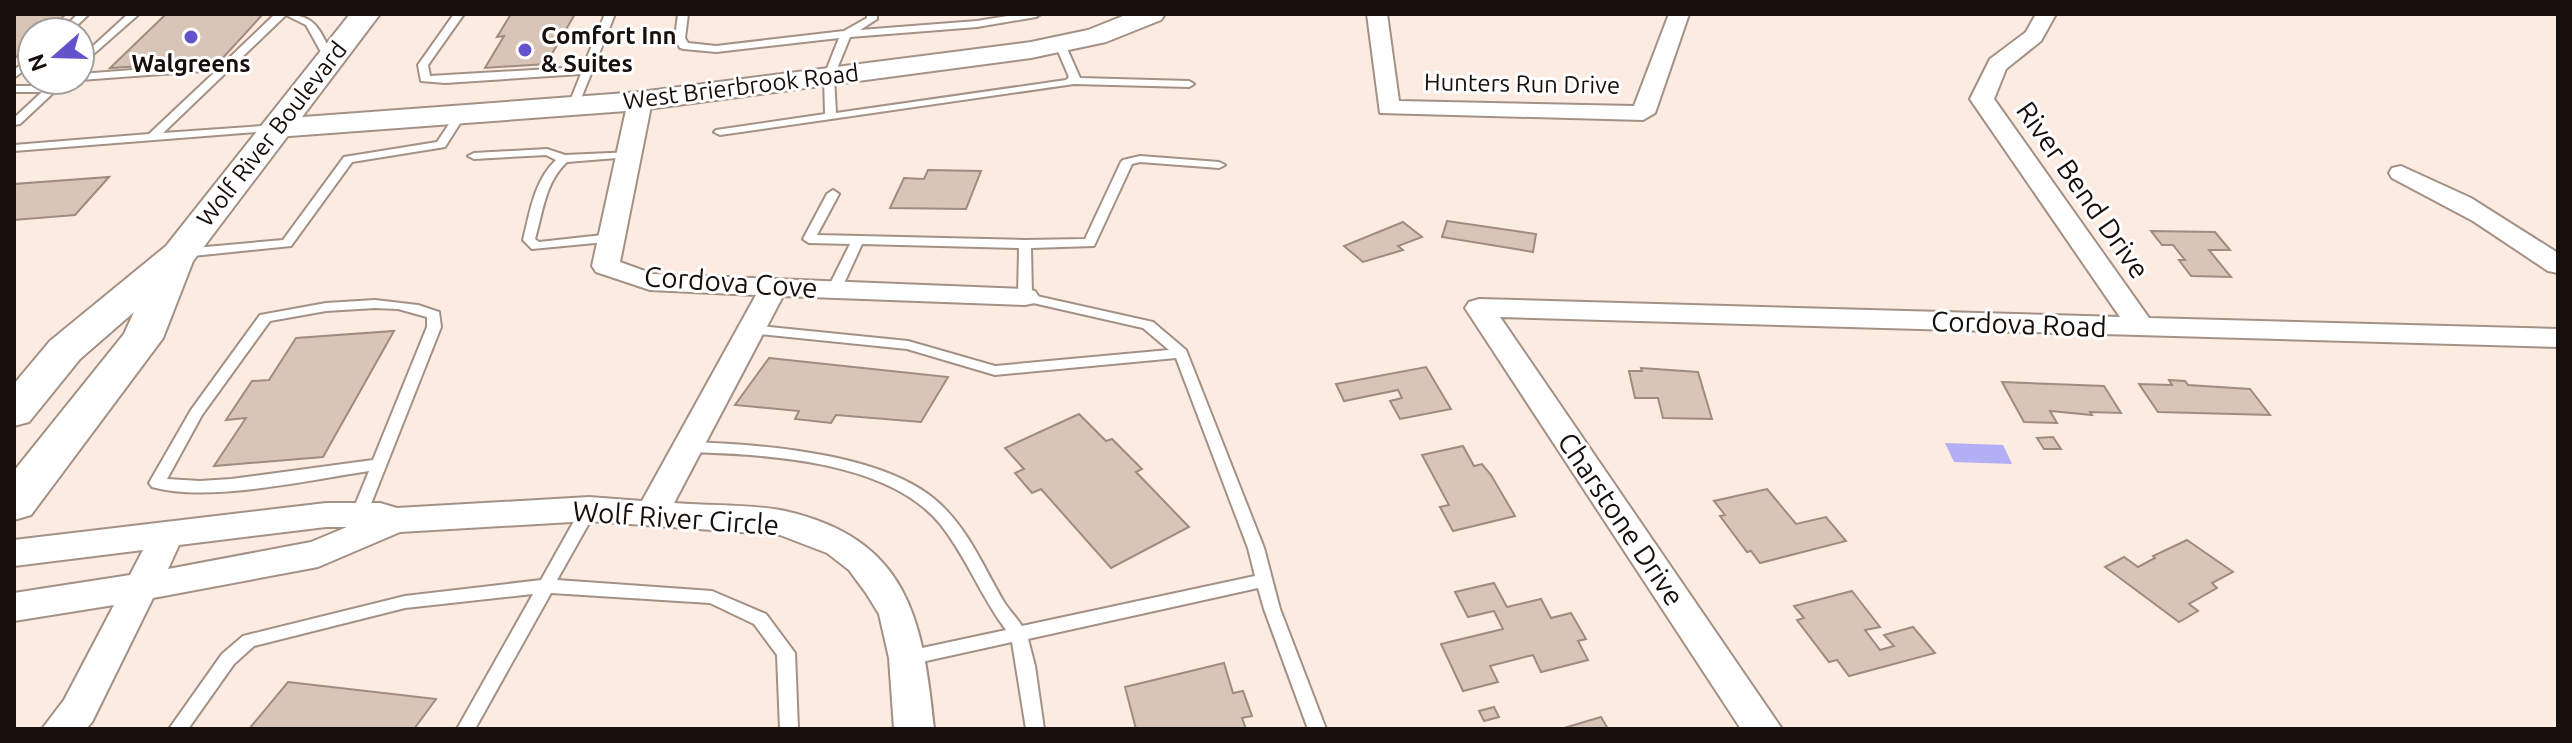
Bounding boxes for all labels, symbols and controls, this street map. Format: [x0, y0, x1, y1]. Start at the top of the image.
north arrow [16, 16, 96, 96]
place label: Comfort Inn & Suites [541, 22, 677, 77]
marker: Walgreens [182, 28, 200, 46]
street label: Wolf River Boulevard [191, 36, 352, 231]
marker: Comfort Inn & Suites [516, 41, 534, 59]
place label: Walgreens [131, 50, 251, 77]
text: N [22, 51, 51, 75]
street label: West Brierbrook Road [622, 59, 860, 114]
street label: Hunters Run Drive [1424, 68, 1620, 99]
street label: River Bend Drive [2011, 95, 2156, 284]
street label: Cordova Cove [643, 260, 819, 303]
street label: Cordova Road [1931, 305, 2107, 342]
street label: Charstone Drive [1552, 426, 1691, 611]
street label: Wolf River Circle [572, 495, 780, 540]

